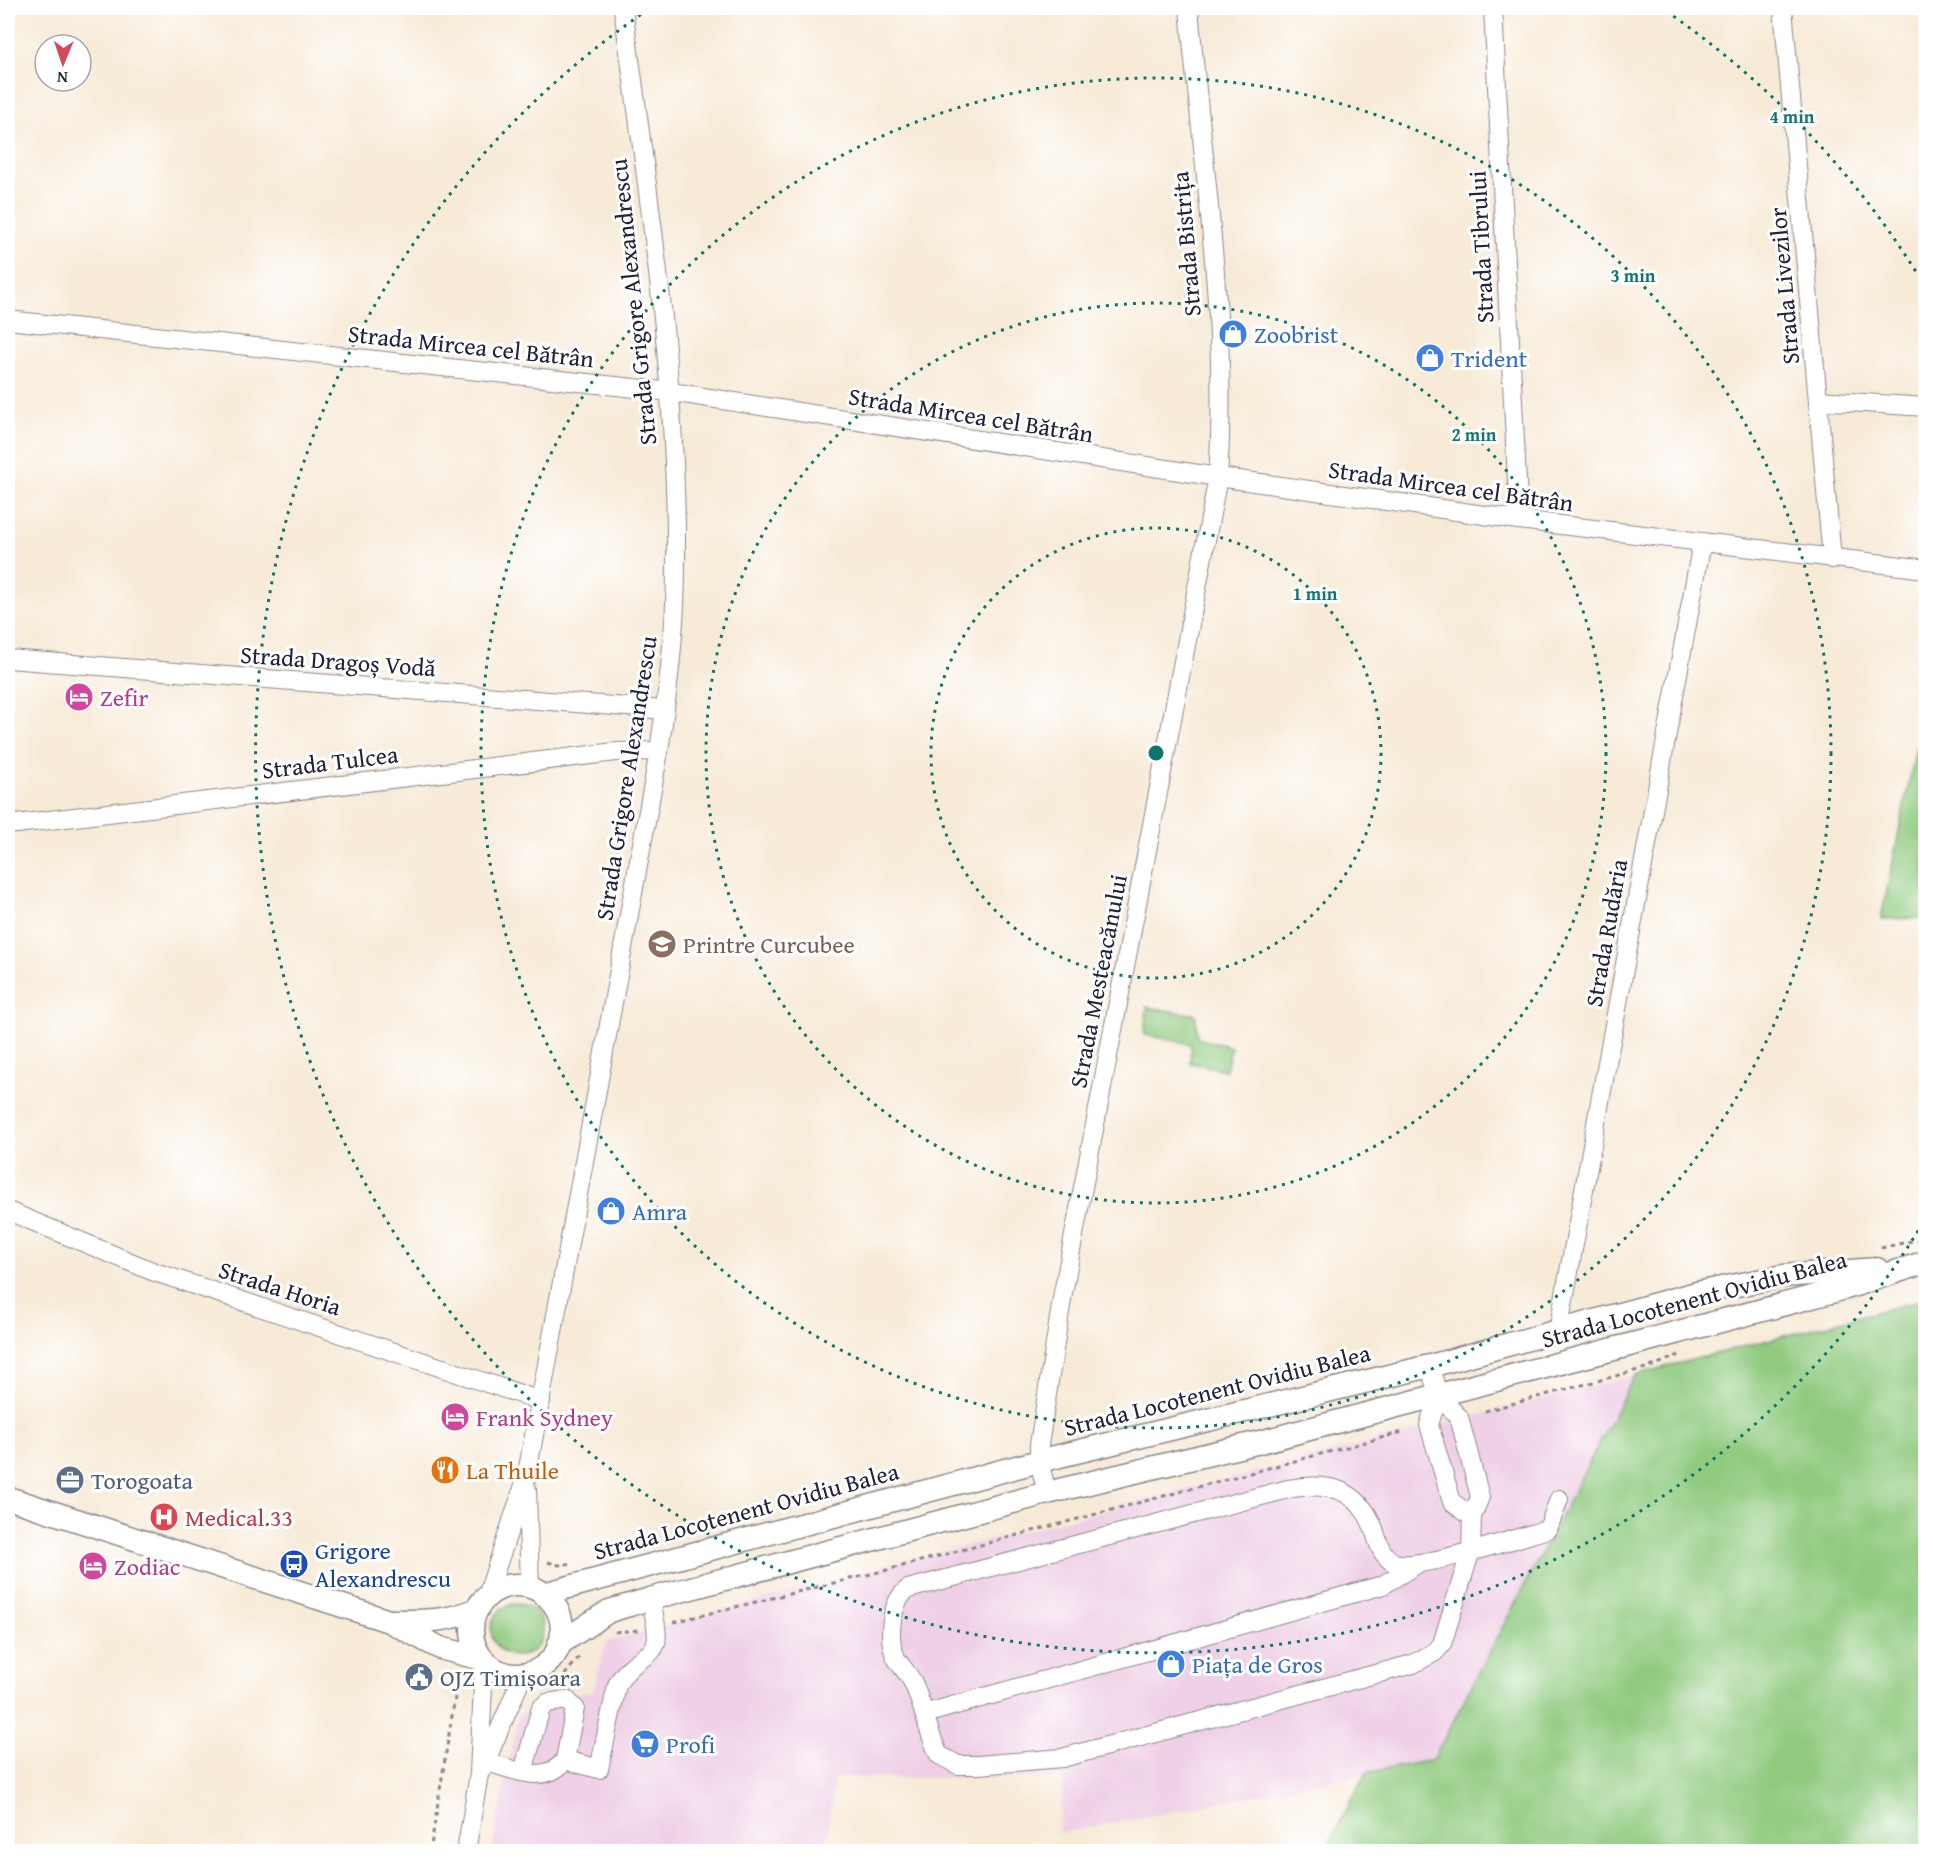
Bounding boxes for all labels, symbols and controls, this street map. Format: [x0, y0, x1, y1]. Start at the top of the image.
north arrow [33, 33, 93, 93]
text: N [56, 66, 68, 90]
text: 4 min [1770, 103, 1815, 130]
street label: Strada Grigore Alexandrescu [601, 157, 665, 447]
street label: Strada Bistrița [1162, 169, 1210, 318]
street label: Strada Tibrului [1460, 170, 1502, 324]
street label: Strada Livezilor [1760, 206, 1808, 366]
text: 3 min [1611, 262, 1656, 289]
street label: Strada Mircea cel Bătrân [346, 316, 596, 376]
place label: Zoobrist [1254, 317, 1339, 352]
shop icon: Zoobrist [1217, 318, 1249, 350]
place label: Trident [1451, 341, 1528, 376]
shop icon: Trident [1414, 342, 1446, 374]
street label: Strada Mircea cel Bătrân [846, 378, 1096, 452]
text: 2 min [1452, 421, 1497, 448]
street label: Strada Mircea cel Bătrân [1326, 451, 1576, 521]
text: 1 min [1293, 580, 1338, 607]
street label: Strada Grigore Alexandrescu [586, 633, 666, 923]
street label: Strada Dragoș Vodă [239, 637, 438, 685]
place label: Zefir [100, 680, 148, 715]
hotel icon: Zefir [63, 681, 95, 713]
street label: Strada Tulcea [260, 736, 401, 788]
centre of rings [1146, 743, 1166, 763]
street label: Strada Rudăria [1576, 856, 1636, 1010]
street label: Strada Mesteacănului [1060, 871, 1136, 1091]
place label: Printre Curcubee [683, 927, 855, 962]
school or university icon: Printre Curcubee [646, 928, 678, 960]
place label: Amra [632, 1194, 688, 1229]
shop icon: Amra [595, 1195, 627, 1227]
street label: Strada Locotenent Ovidiu Balea [1538, 1241, 1851, 1357]
street label: Strada Horia [214, 1252, 346, 1324]
street label: Strada Locotenent Ovidiu Balea [1060, 1335, 1374, 1445]
place label: Frank Sydney [476, 1400, 613, 1435]
hotel icon: Frank Sydney [439, 1401, 471, 1433]
place label: La Thuile [466, 1453, 559, 1488]
street label: Strada Locotenent Ovidiu Balea [590, 1453, 903, 1569]
restaurant icon: La Thuile [429, 1454, 461, 1486]
place label: Torogoata [91, 1463, 194, 1498]
office icon: Torogoata [54, 1464, 86, 1496]
place label: Medical.33 [185, 1500, 293, 1535]
hospital icon: Medical.33 [148, 1501, 180, 1533]
place label: Grigore Alexandrescu [315, 1533, 451, 1596]
bus stop icon: Grigore Alexandrescu [278, 1548, 310, 1580]
place label: Zodiac [114, 1549, 181, 1584]
hotel icon: Zodiac [77, 1550, 109, 1582]
place label: Piața de Gros [1192, 1647, 1323, 1682]
shop icon: Piața de Gros [1155, 1648, 1187, 1680]
place label: OJZ Timișoara [440, 1660, 581, 1695]
public building icon: OJZ Timișoara [403, 1661, 435, 1693]
place label: Profi [666, 1727, 715, 1762]
supermarket icon: Profi [629, 1728, 661, 1760]

